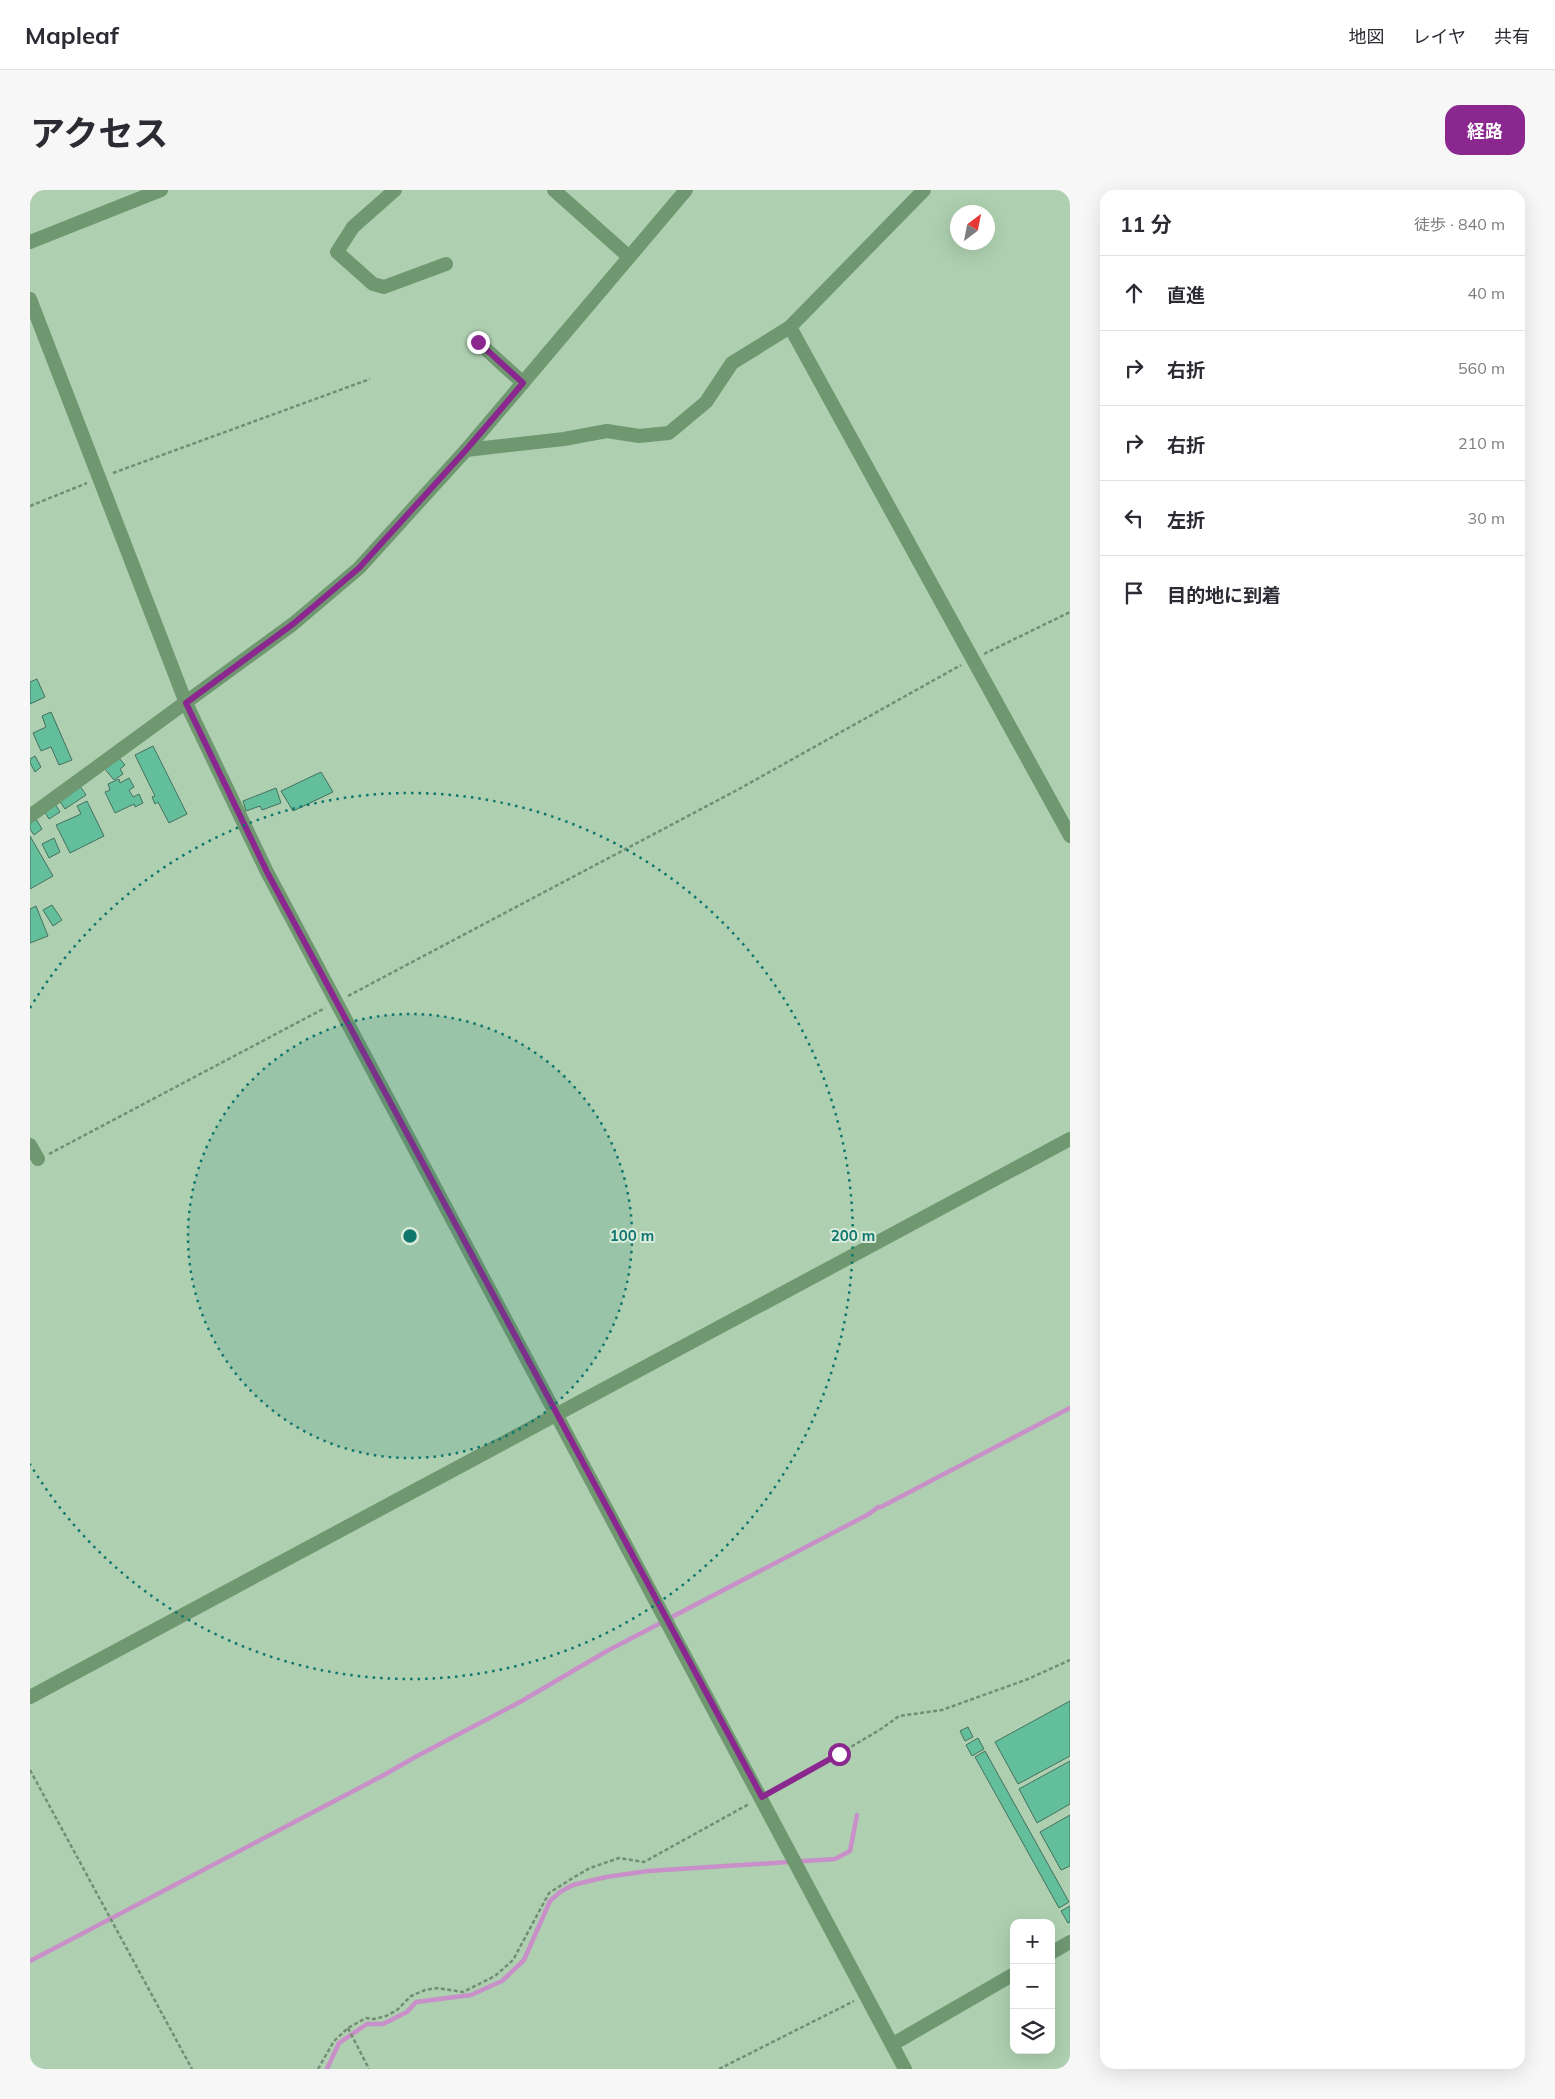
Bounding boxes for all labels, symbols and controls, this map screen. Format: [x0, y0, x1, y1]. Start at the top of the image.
text: Mapleaf [25, 20, 119, 50]
text: 地図 [1349, 25, 1385, 48]
text: レイヤ [1413, 25, 1466, 48]
text: 共有 [1494, 25, 1530, 48]
button: 経路 [1445, 105, 1525, 155]
text: アクセス [30, 111, 168, 155]
north arrow [950, 205, 995, 250]
text: 11 分 [1120, 211, 1172, 237]
text: 徒歩 · 840 m [1414, 214, 1505, 234]
icon: ahead [1120, 279, 1148, 307]
text: 直進 [1167, 283, 1205, 307]
text: 40 m [1468, 283, 1505, 303]
route end [467, 331, 490, 354]
icon: right [1120, 354, 1148, 382]
text: 右折 [1167, 358, 1205, 382]
text: 560 m [1458, 358, 1505, 378]
icon: right [1120, 429, 1148, 457]
text: 右折 [1167, 433, 1205, 457]
text: 210 m [1458, 433, 1505, 453]
icon: left [1120, 504, 1148, 532]
text: 左折 [1167, 508, 1205, 532]
text: 30 m [1468, 508, 1505, 528]
icon: arrive [1120, 579, 1148, 607]
text: 目的地に到着 [1167, 583, 1281, 607]
text: 100 m [610, 1226, 654, 1245]
text: 200 m [831, 1226, 875, 1245]
centre of rings [401, 1227, 419, 1245]
route start [828, 1743, 851, 1766]
map controls [1010, 1919, 1055, 2054]
button: + [1010, 1919, 1055, 1964]
button: − [1010, 1964, 1055, 2009]
button: layers [1010, 2009, 1055, 2054]

